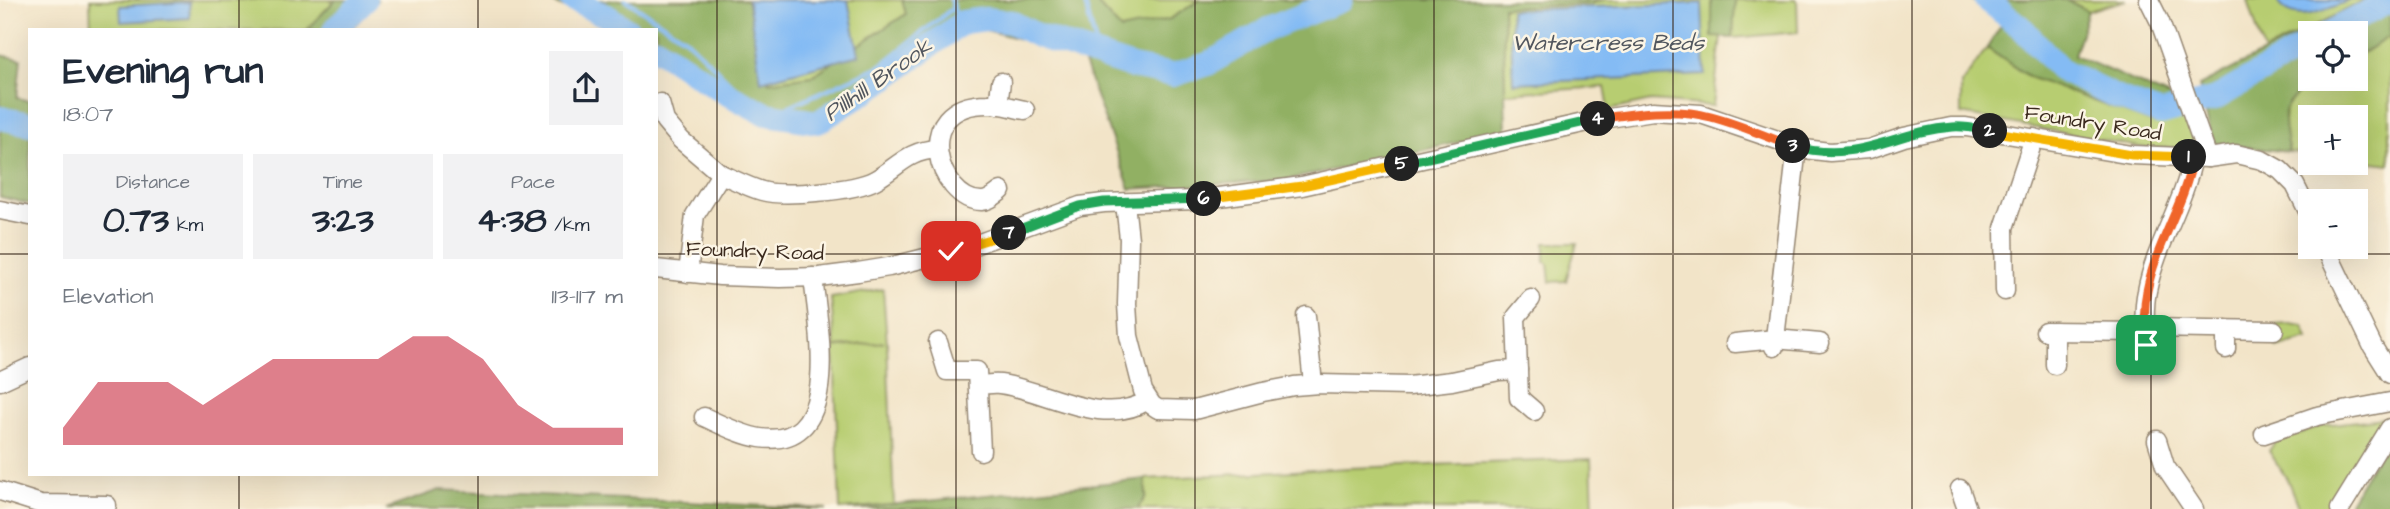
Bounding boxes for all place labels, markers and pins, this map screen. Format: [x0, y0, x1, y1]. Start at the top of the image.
pin: 4 [1580, 102, 1616, 136]
pin: 2 [1972, 114, 2008, 148]
pin: 3 [1776, 128, 1811, 164]
pin: 1 [2172, 140, 2206, 174]
pin: 5 [1384, 146, 1420, 182]
pin: 6 [1186, 182, 1222, 216]
pin: 7 [992, 216, 1026, 250]
pin [921, 221, 981, 281]
pin [2116, 315, 2176, 375]

